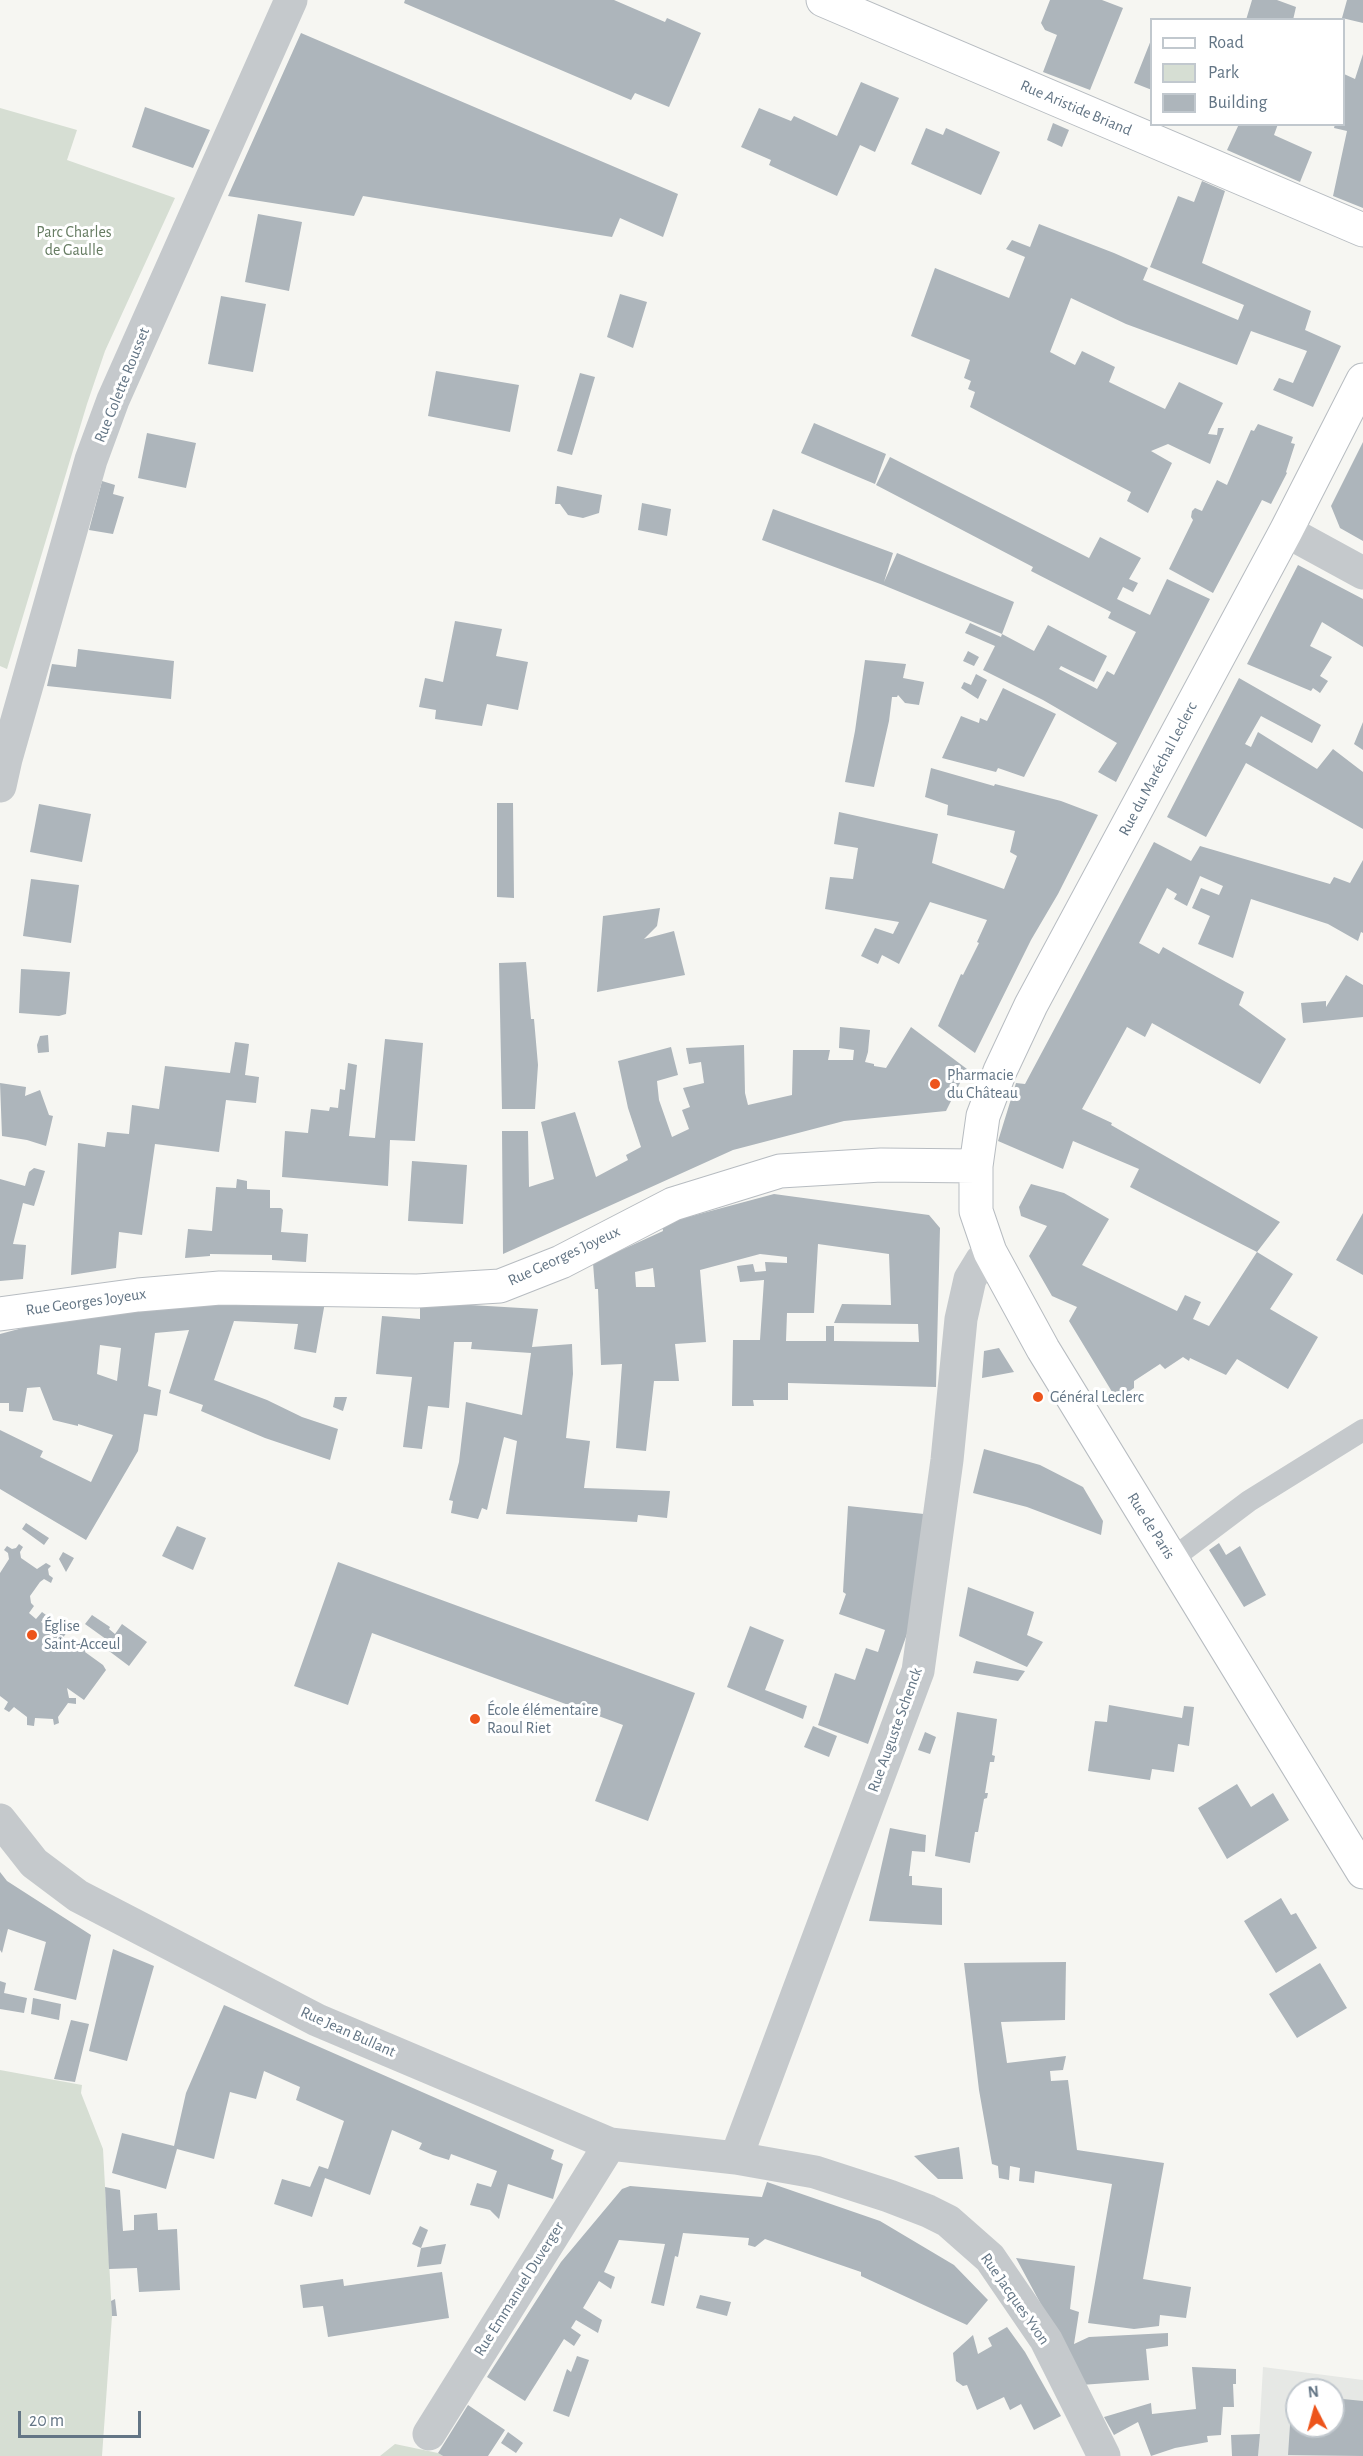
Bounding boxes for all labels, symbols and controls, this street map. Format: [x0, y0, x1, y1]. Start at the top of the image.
legend [1150, 18, 1345, 126]
text: Road [1208, 34, 1244, 52]
text: Park [1208, 64, 1239, 82]
street label: Rue Aristide Briand [1017, 76, 1135, 140]
text: Building [1208, 94, 1267, 112]
park label: Parc Charles de Gaulle [36, 222, 112, 260]
street label: Rue Colette Rousset [90, 325, 154, 445]
street label: Rue du Maréchal Leclerc [1115, 699, 1201, 839]
place label: Pharmacie du Château [947, 1065, 1018, 1103]
marker: Pharmacie du Château [928, 1077, 942, 1091]
street label: Rue Georges Joyeux [505, 1222, 623, 1290]
street label: Rue Georges Joyeux [25, 1284, 147, 1320]
place label: Général Leclerc [1050, 1387, 1144, 1407]
marker: Général Leclerc [1031, 1390, 1045, 1404]
street label: Rue de Paris [1123, 1489, 1179, 1563]
place label: Église Saint-Acceul [44, 1616, 121, 1654]
marker: Église Saint-Acceul [25, 1628, 39, 1642]
street label: Rue Auguste Schenck [864, 1665, 926, 1795]
place label: École élémentaire Raoul Riet [487, 1700, 598, 1738]
marker: École élémentaire Raoul Riet [468, 1712, 482, 1726]
street label: Rue Jean Bullant [297, 2002, 399, 2062]
street label: Rue Emmanuel Duverger [470, 2218, 568, 2360]
street label: Rue Jacques Yvon [976, 2249, 1054, 2349]
north arrow [1285, 2378, 1345, 2438]
text: N [1307, 2384, 1320, 2401]
scale bar [21, 2399, 144, 2437]
text: 20 m [29, 2412, 64, 2430]

